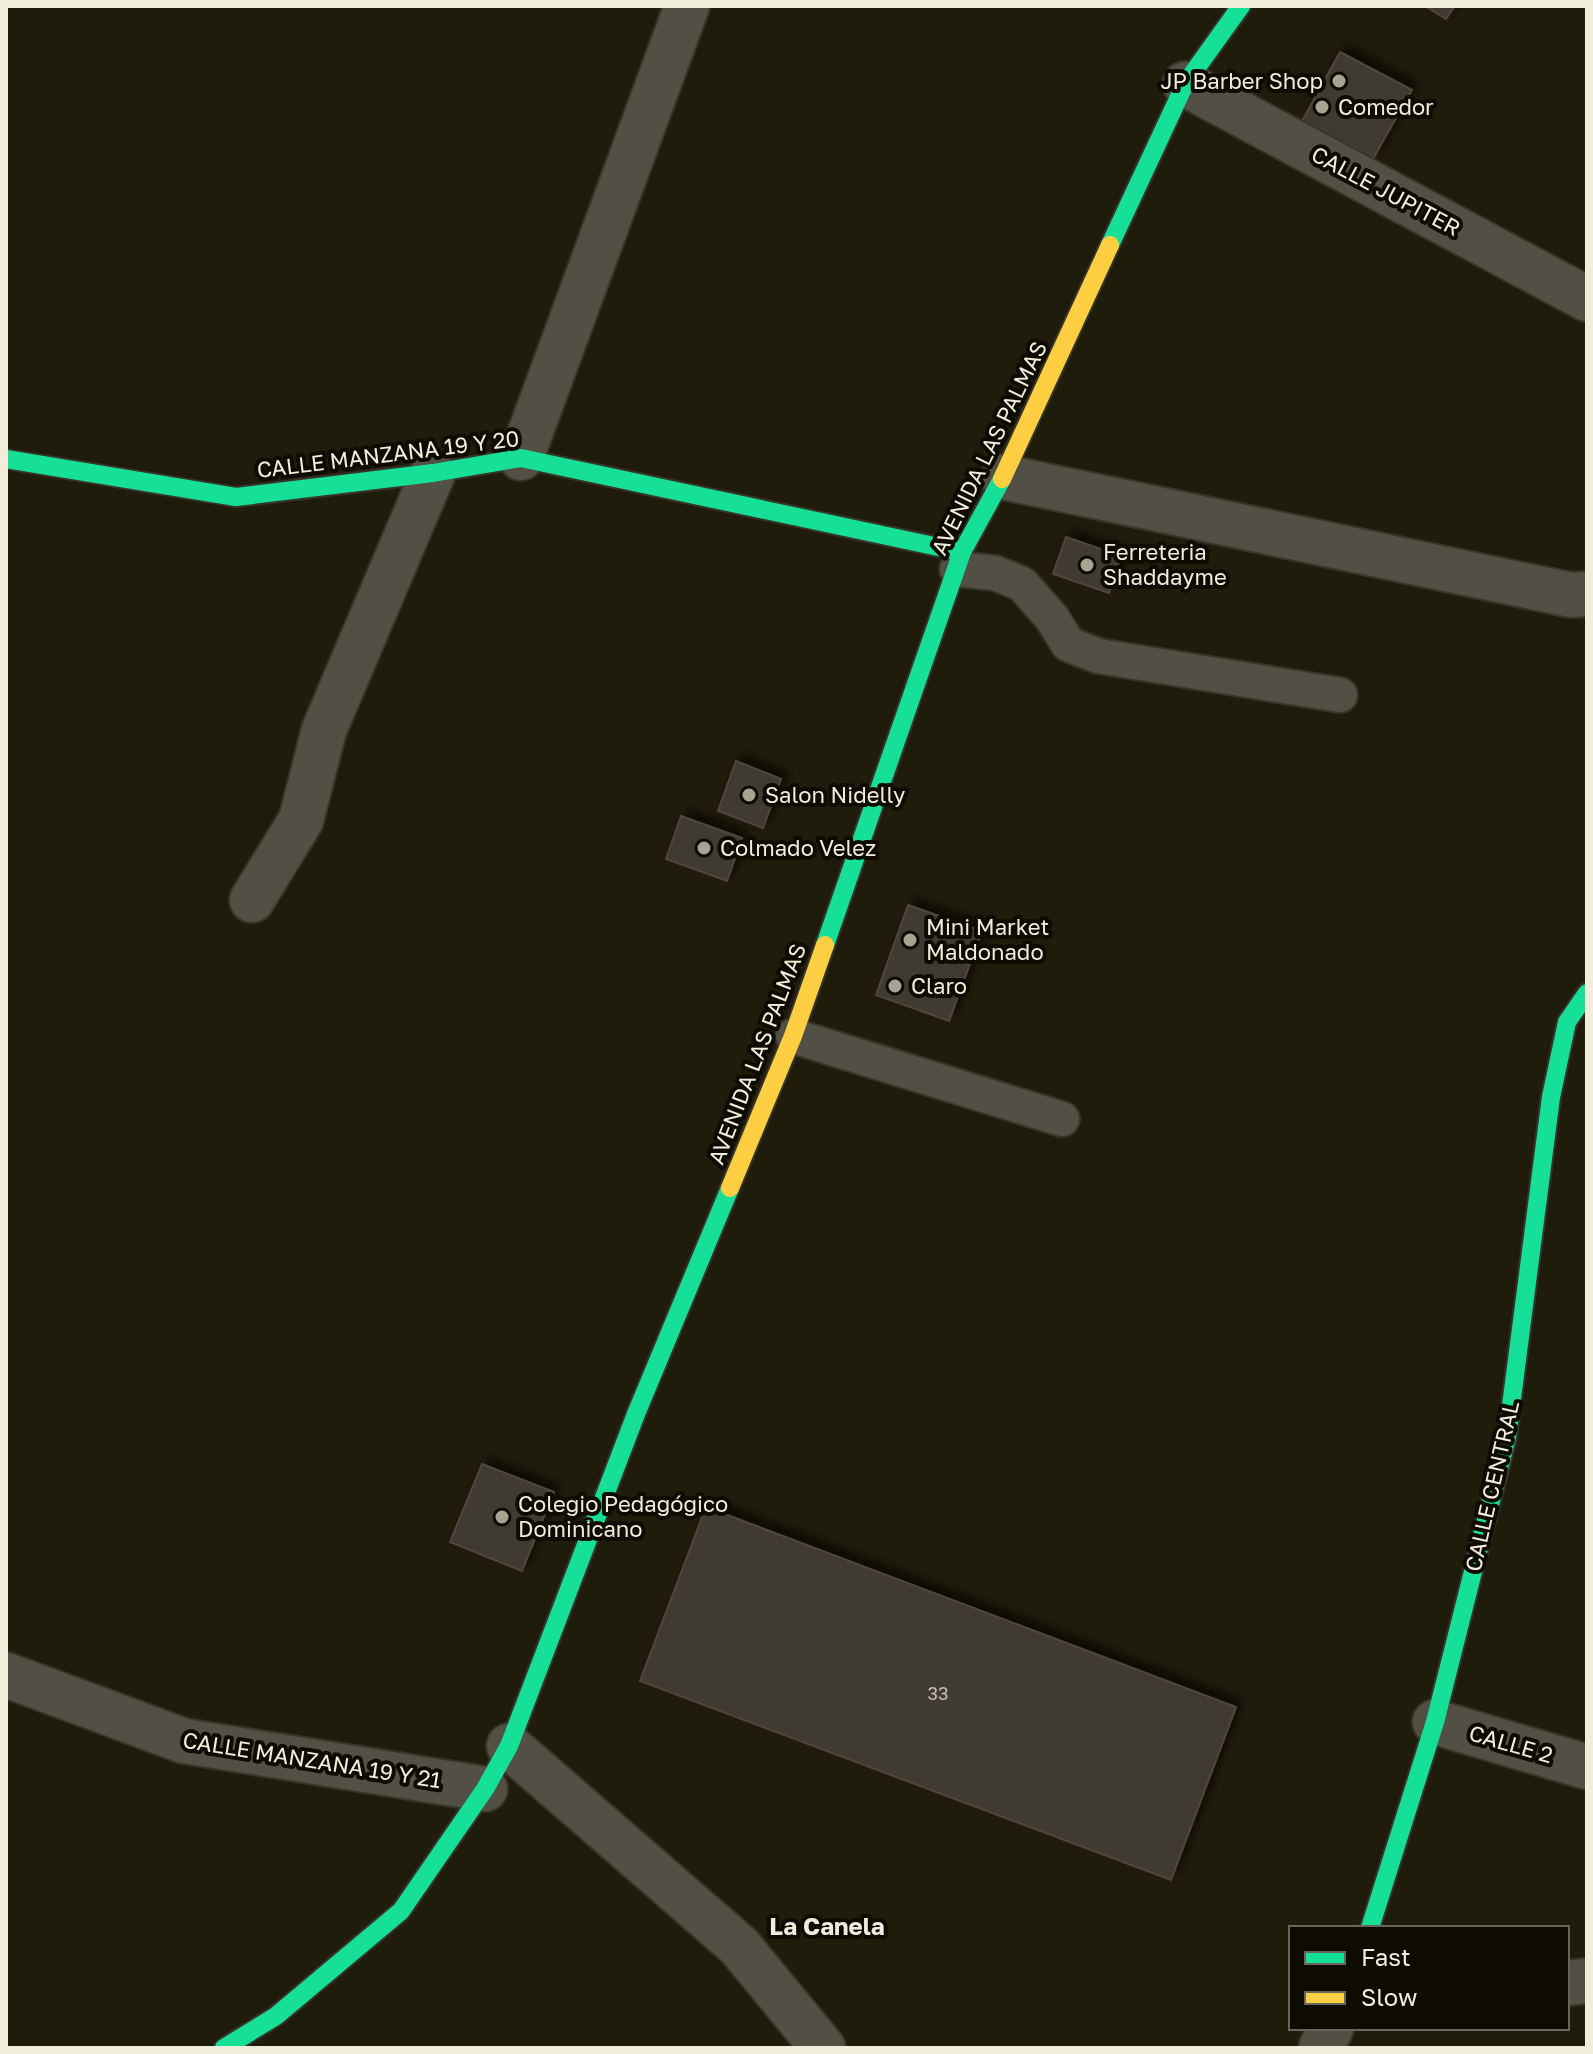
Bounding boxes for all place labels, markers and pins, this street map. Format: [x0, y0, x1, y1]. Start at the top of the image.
place label: JP Barber Shop [1160, 67, 1323, 94]
marker: JP Barber Shop [1330, 72, 1348, 90]
place label: Comedor [1338, 93, 1434, 120]
marker: Comedor [1313, 98, 1331, 116]
place label: Ferreteria Shaddayme [1103, 538, 1227, 590]
marker: Ferreteria Shaddayme [1078, 556, 1096, 574]
place label: Salon Nidelly [765, 781, 905, 808]
marker: Salon Nidelly [740, 786, 758, 804]
place label: Colmado Velez [720, 834, 876, 861]
marker: Colmado Velez [695, 839, 713, 857]
place label: Mini Market Maldonado [926, 913, 1049, 965]
marker: Mini Market Maldonado [901, 931, 919, 949]
place label: Claro [911, 972, 967, 999]
marker: Claro [886, 977, 904, 995]
place label: Colegio Pedagógico Dominicano [518, 1490, 728, 1542]
marker: Colegio Pedagógico Dominicano [493, 1508, 511, 1526]

